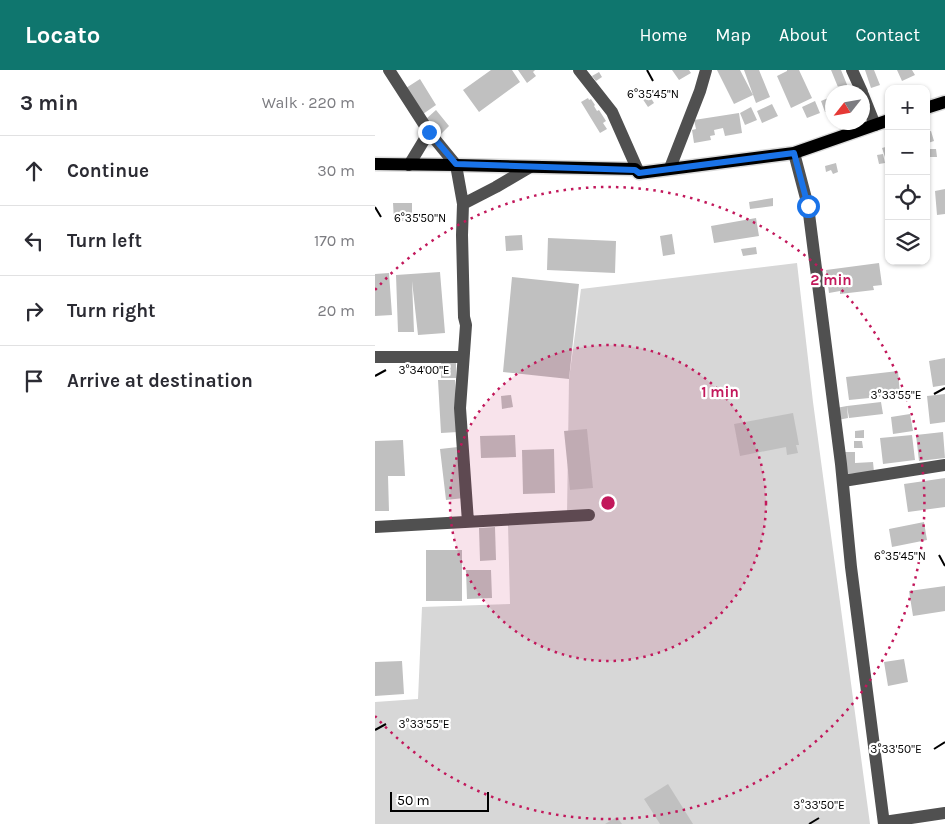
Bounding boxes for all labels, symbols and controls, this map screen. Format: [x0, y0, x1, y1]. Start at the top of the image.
text: Locato [25, 21, 100, 49]
text: Home [639, 24, 687, 46]
text: Map [715, 24, 751, 46]
text: About [779, 24, 828, 46]
text: Contact [856, 24, 920, 46]
north arrow [825, 85, 870, 130]
map controls [885, 85, 930, 265]
button: + [885, 85, 930, 130]
text: 6°35'45"N [627, 87, 679, 101]
text: 3 min [20, 91, 78, 115]
text: Walk · 220 m [262, 93, 355, 112]
route end [418, 121, 441, 144]
button: − [885, 130, 930, 175]
icon: ahead [20, 157, 48, 185]
text: Continue [67, 160, 149, 182]
text: 30 m [317, 161, 355, 180]
button: locate [885, 175, 930, 220]
route start [797, 195, 820, 218]
text: 6°35'50"N [394, 211, 446, 225]
button: layers [885, 220, 930, 265]
icon: left [20, 227, 48, 255]
text: Turn left [67, 230, 142, 252]
text: 170 m [314, 231, 355, 250]
text: 2 min [810, 271, 852, 289]
icon: right [20, 297, 48, 325]
text: Turn right [67, 300, 156, 322]
text: 20 m [317, 301, 355, 320]
text: 3°34'00"E [398, 363, 450, 377]
icon: arrive [20, 367, 48, 395]
text: Arrive at destination [67, 370, 253, 392]
text: 1 min [701, 383, 739, 401]
text: 3°33'55"E [871, 388, 921, 402]
centre of rings [599, 494, 617, 512]
text: 6°35'45"N [874, 549, 926, 563]
text: 3°33'55"E [399, 717, 449, 731]
text: 3°33'50"E [870, 742, 922, 756]
scale bar [390, 789, 489, 812]
text: 50 m [397, 792, 430, 809]
text: 3°33'50"E [793, 798, 845, 812]

